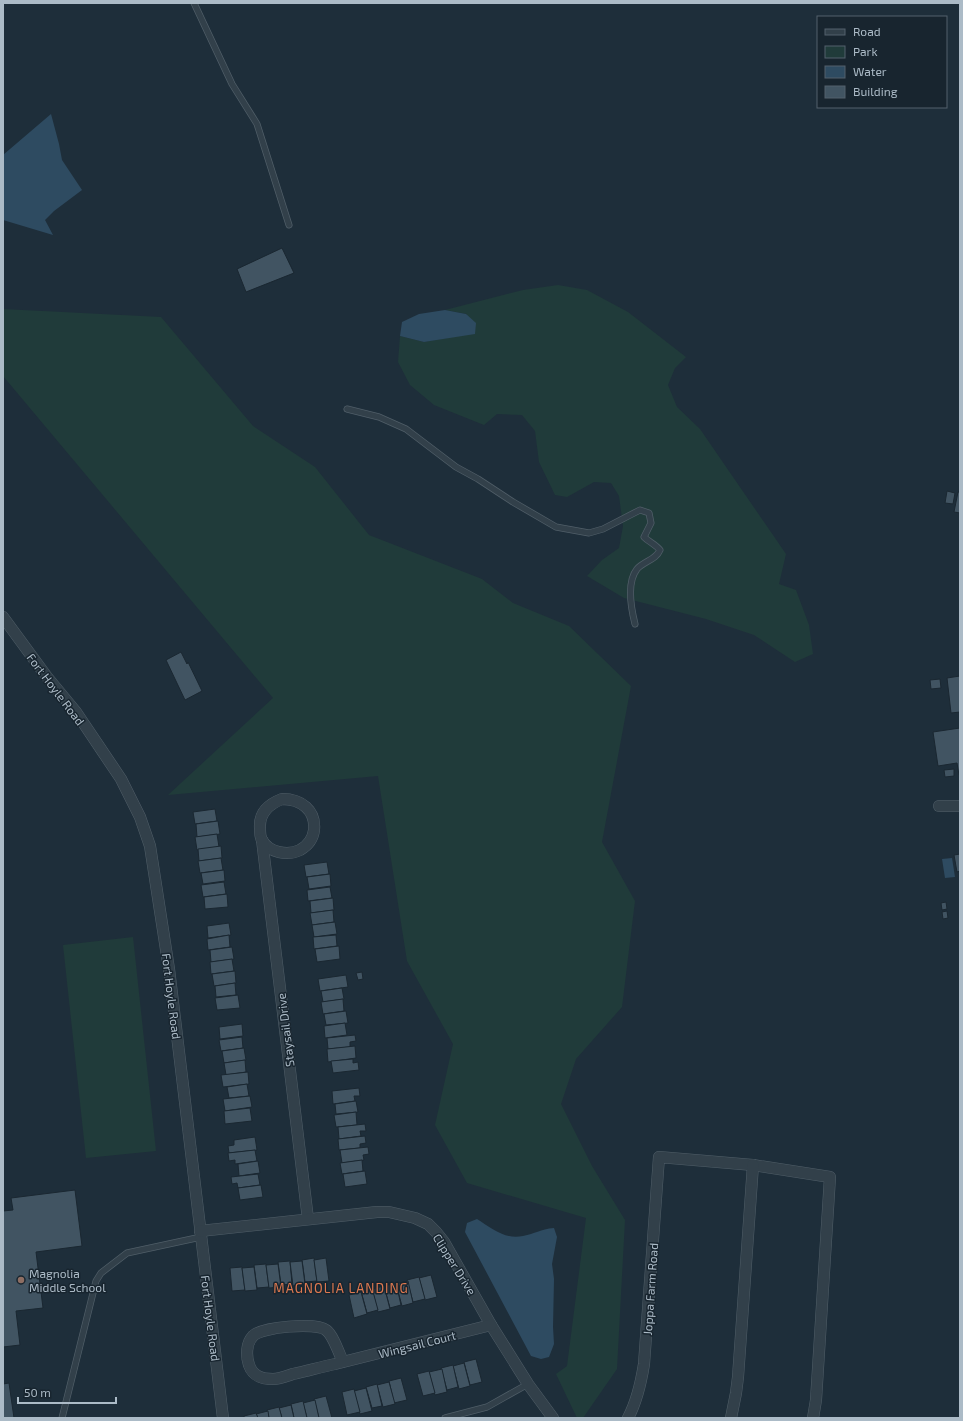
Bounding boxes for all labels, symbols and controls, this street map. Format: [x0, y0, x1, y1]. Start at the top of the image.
legend [817, 16, 947, 108]
text: Road [853, 24, 881, 38]
text: Park [853, 44, 878, 58]
text: Water [853, 64, 887, 78]
text: Building [853, 84, 898, 98]
street label: Fort Hoyle Road [24, 650, 88, 728]
street label: Fort Hoyle Road [160, 952, 184, 1040]
street label: Staysail Drive [274, 992, 296, 1068]
street label: Clipper Drive [431, 1231, 479, 1297]
street label: Joppa Farm Road [640, 1242, 660, 1336]
place label: Magnolia Middle School [29, 1266, 106, 1294]
street label: Fort Hoyle Road [199, 1274, 223, 1362]
marker: Magnolia Middle School [16, 1275, 26, 1285]
district label: MAGNOLIA LANDING [273, 1280, 409, 1296]
street label: Wingsail Court [377, 1327, 458, 1360]
scale bar [18, 1379, 116, 1405]
text: 50 m [24, 1385, 51, 1399]

